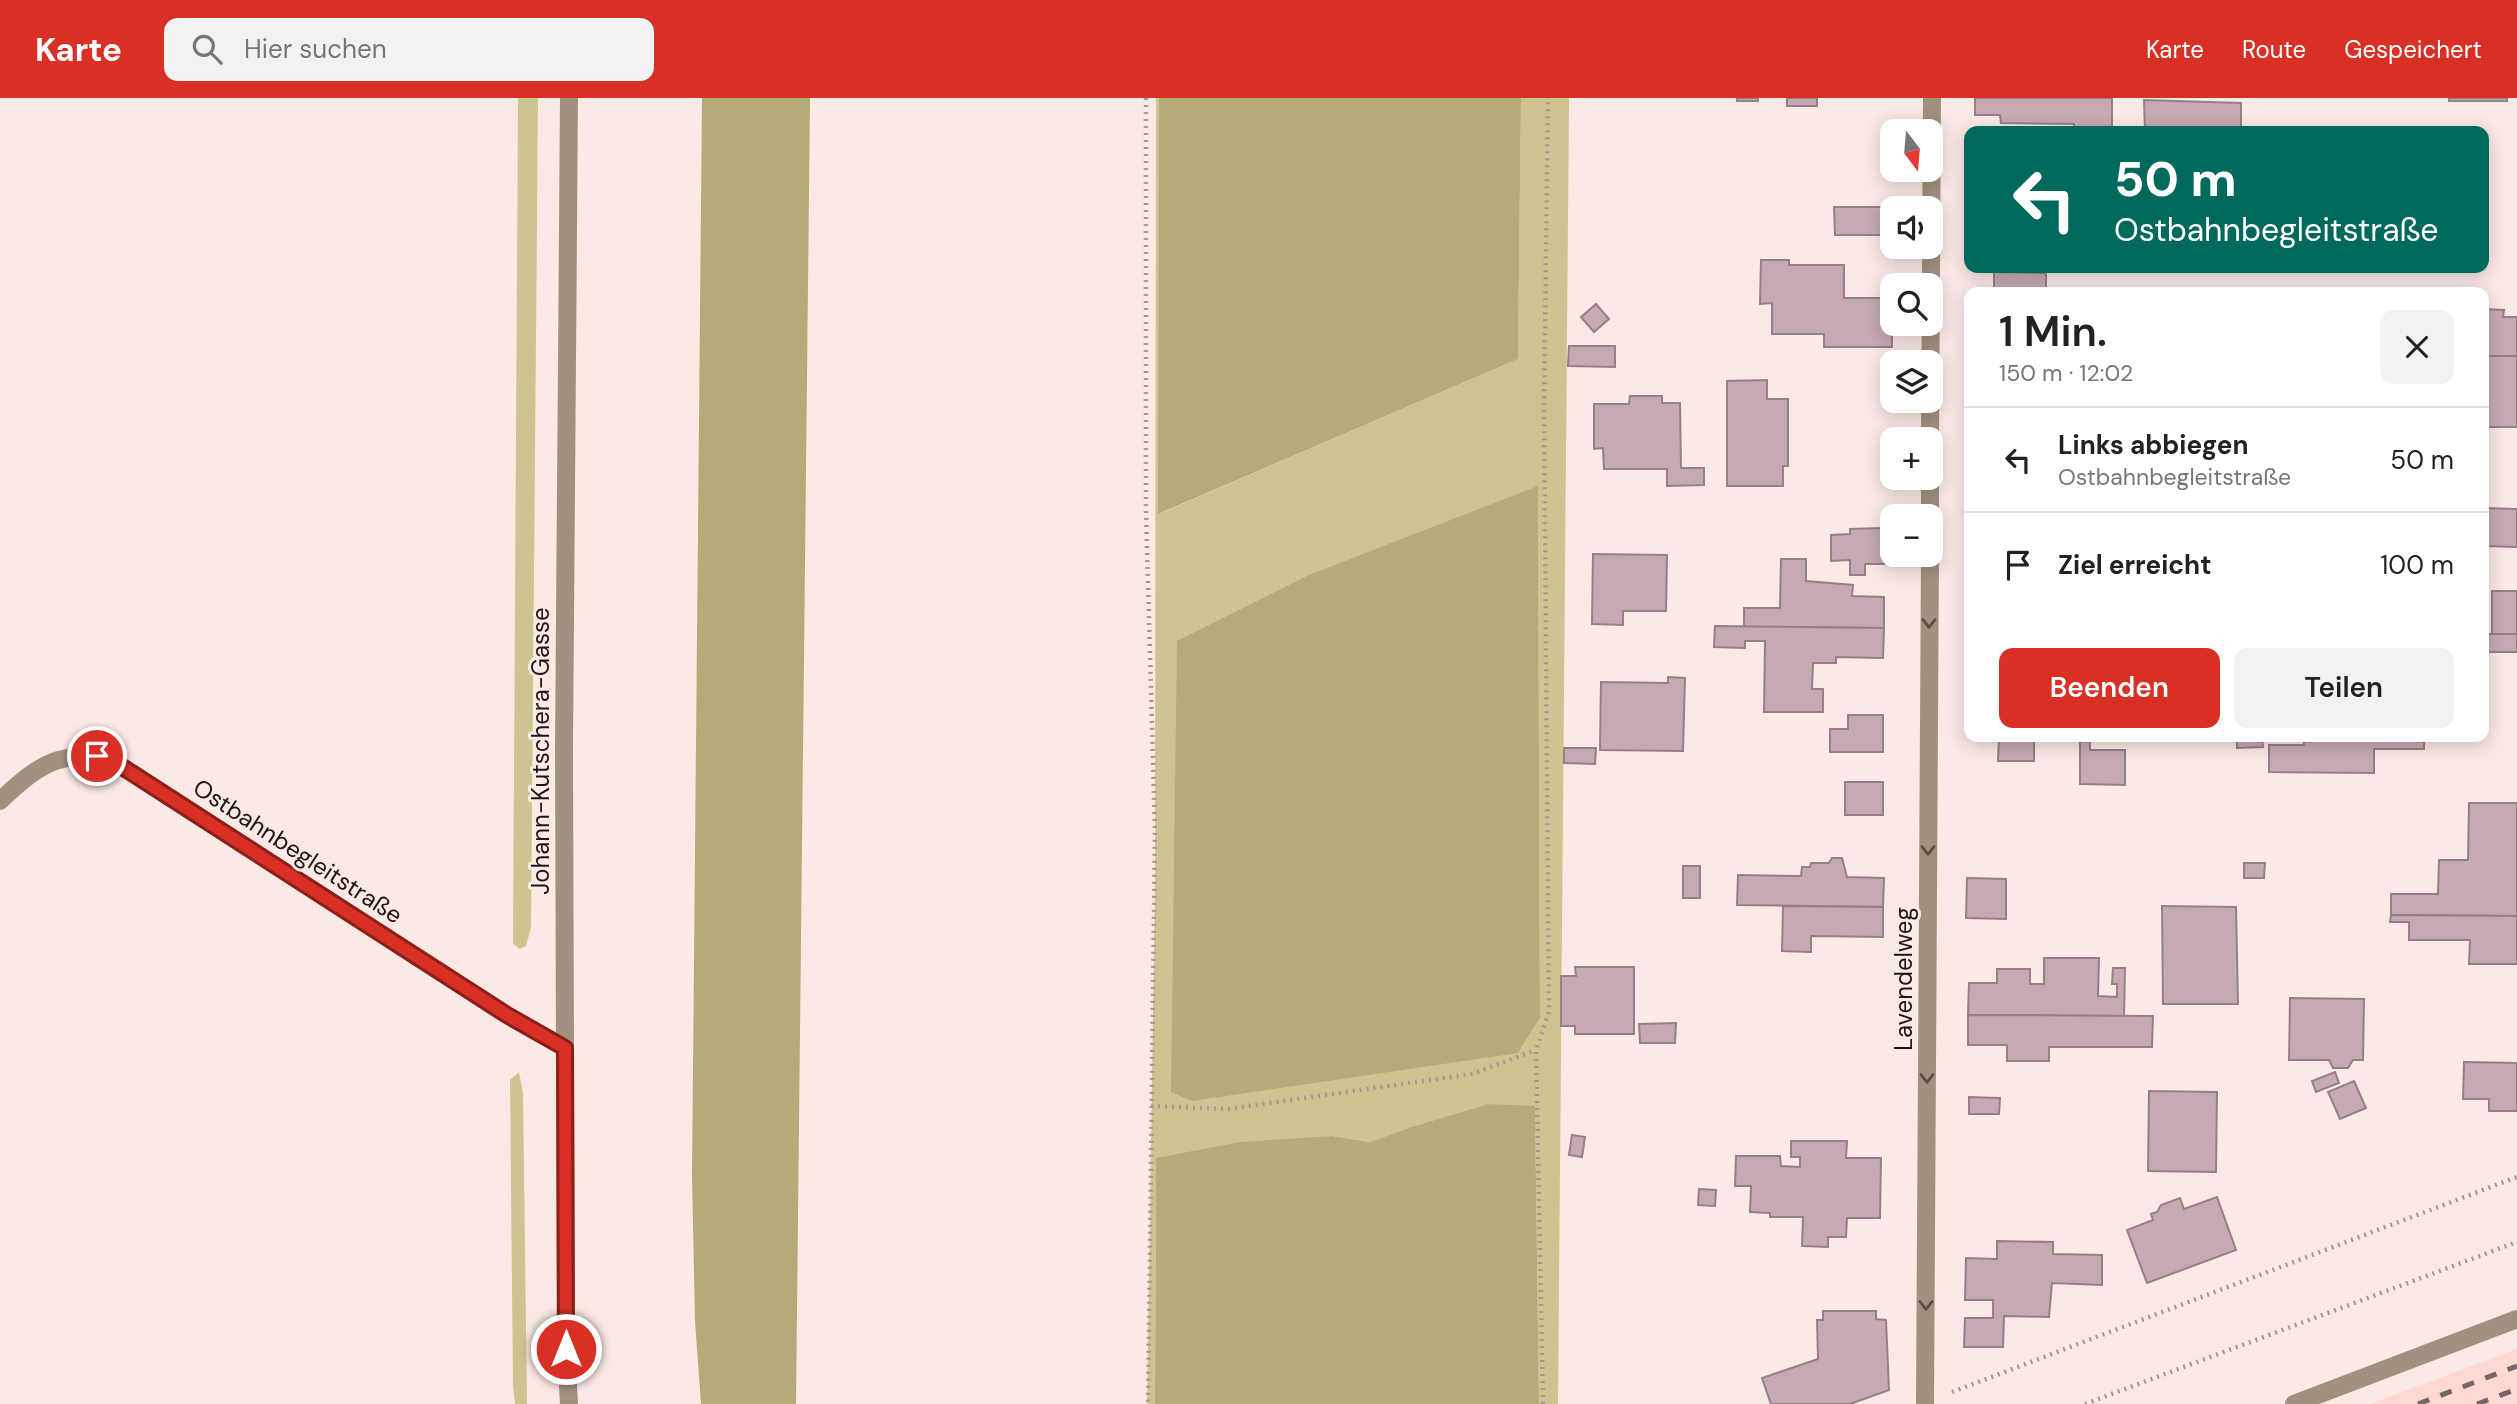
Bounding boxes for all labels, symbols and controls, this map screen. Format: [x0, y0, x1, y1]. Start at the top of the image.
search box [164, 18, 654, 81]
text: Karte [35, 28, 122, 71]
icon: search [188, 30, 226, 68]
text: Hier suchen [244, 32, 387, 66]
text: Karte [2146, 34, 2204, 65]
text: Route [2242, 34, 2306, 65]
text: Gespeichert [2344, 34, 2482, 65]
north arrow [1880, 119, 1942, 182]
map controls [1880, 119, 1943, 567]
text: 50 m [2114, 147, 2237, 211]
icon: left [1999, 154, 2090, 245]
button: sound [1880, 196, 1943, 259]
text: Ostbahnbegleitstraße [2114, 209, 2438, 251]
button: search [1880, 273, 1943, 336]
text: 1 Min. [1999, 304, 2107, 359]
button: close [2380, 310, 2454, 384]
button: layers [1880, 350, 1943, 413]
text: 150 m · 12:02 [1999, 358, 2133, 388]
button: + [1880, 427, 1943, 490]
text: Links abbiegen [2058, 428, 2248, 462]
icon: left [1999, 441, 2037, 479]
text: 50 m [2390, 443, 2454, 477]
text: Ostbahnbegleitstraße [2058, 462, 2291, 492]
button: − [1880, 504, 1943, 567]
icon: arrive [1999, 546, 2037, 584]
text: Ziel erreicht [2058, 548, 2211, 582]
text: 100 m [2380, 548, 2454, 582]
street label: Johann-Kutschera-Gasse [525, 607, 556, 895]
one-way arrow [1921, 618, 1937, 629]
button: Beenden [1999, 648, 2220, 728]
button: Teilen [2234, 648, 2454, 728]
pin [67, 726, 127, 786]
icon: arrive [78, 737, 116, 775]
street label: Ostbahnbegleitstraße [188, 772, 408, 930]
one-way arrow [1920, 846, 1936, 856]
street label: Lavendelweg [1888, 907, 1919, 1051]
one-way arrow [1919, 1073, 1935, 1084]
one-way arrow [1918, 1301, 1934, 1311]
position arrow [529, 1312, 603, 1386]

